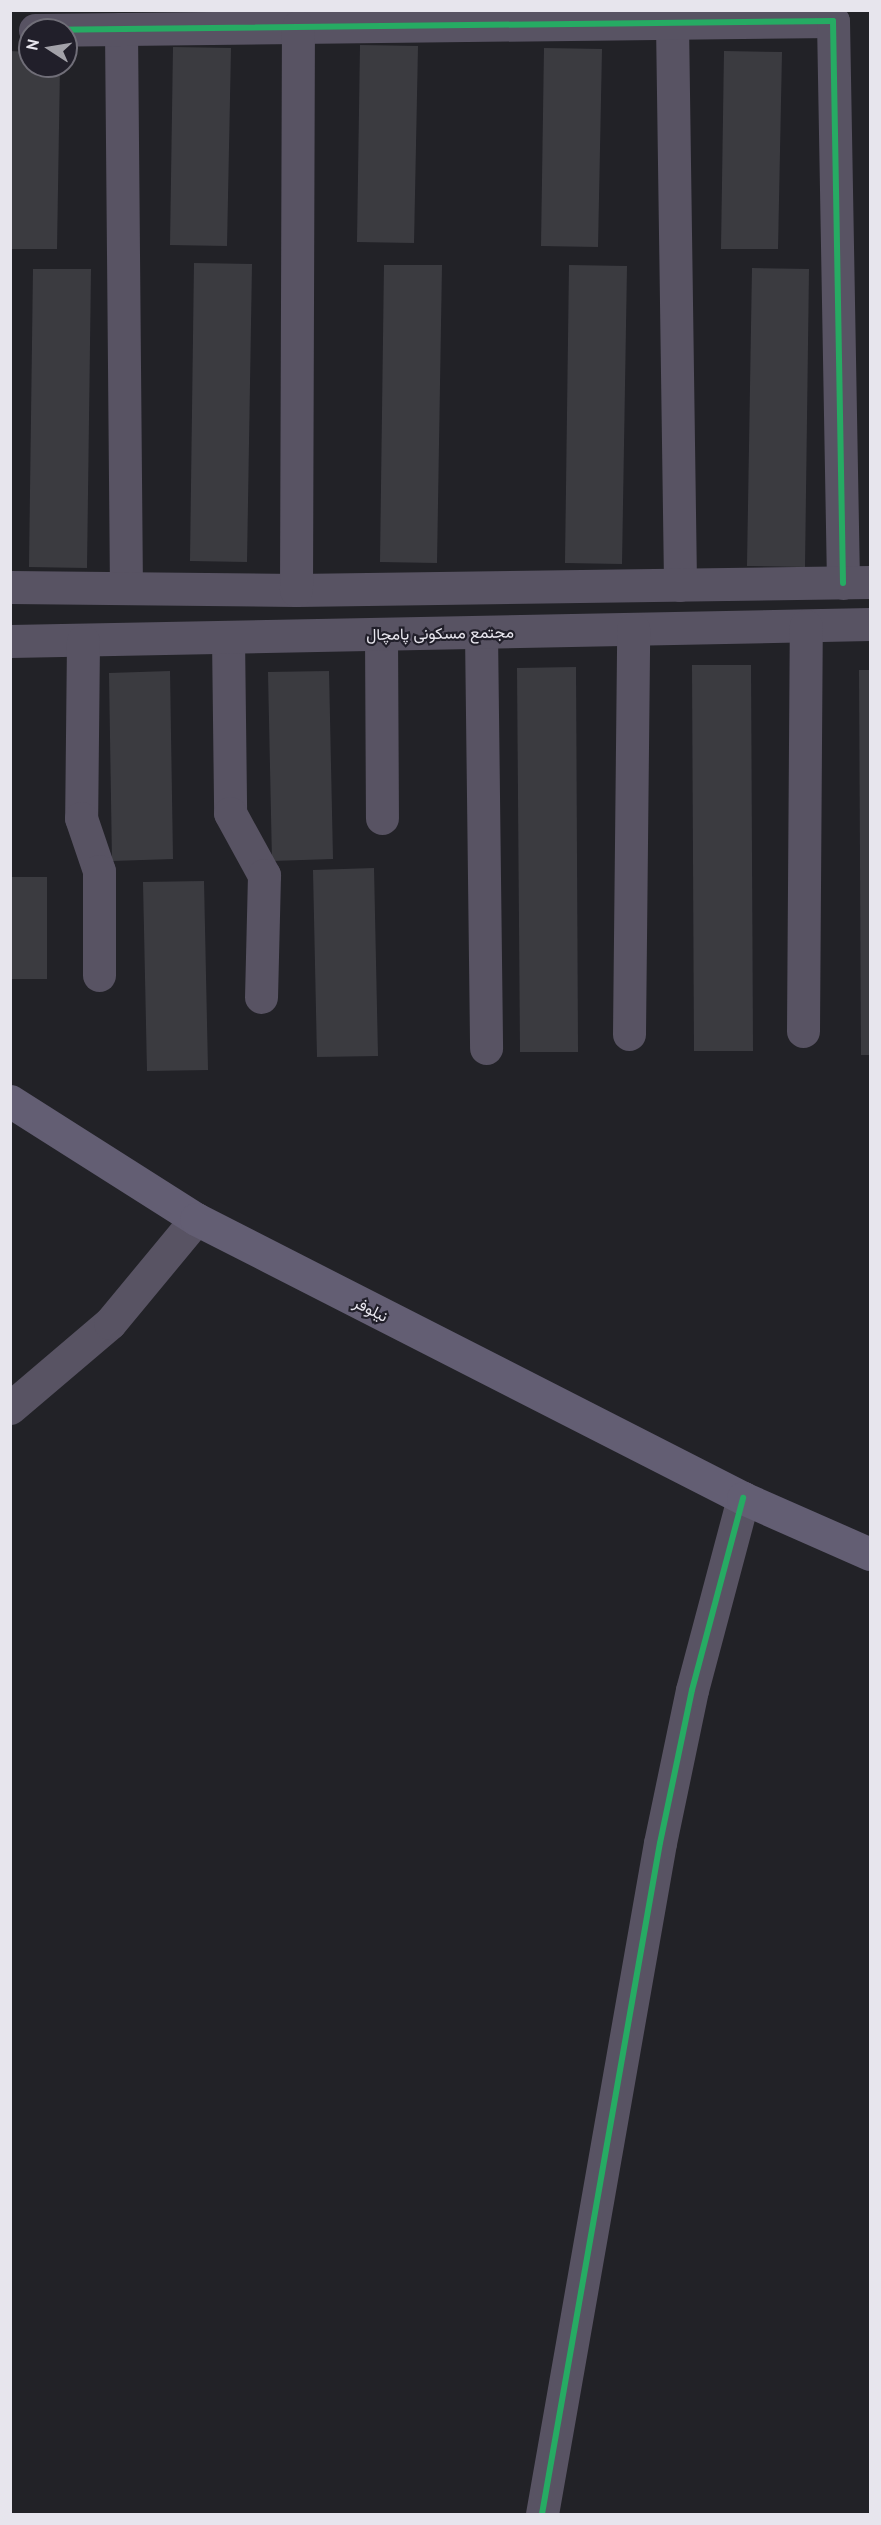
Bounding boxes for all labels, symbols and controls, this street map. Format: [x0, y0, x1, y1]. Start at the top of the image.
north arrow [18, 18, 78, 78]
text: N [21, 37, 43, 52]
street label: مجتمع مسکونی پامچال [366, 622, 514, 644]
street label: نیلوفر [351, 1292, 391, 1326]

